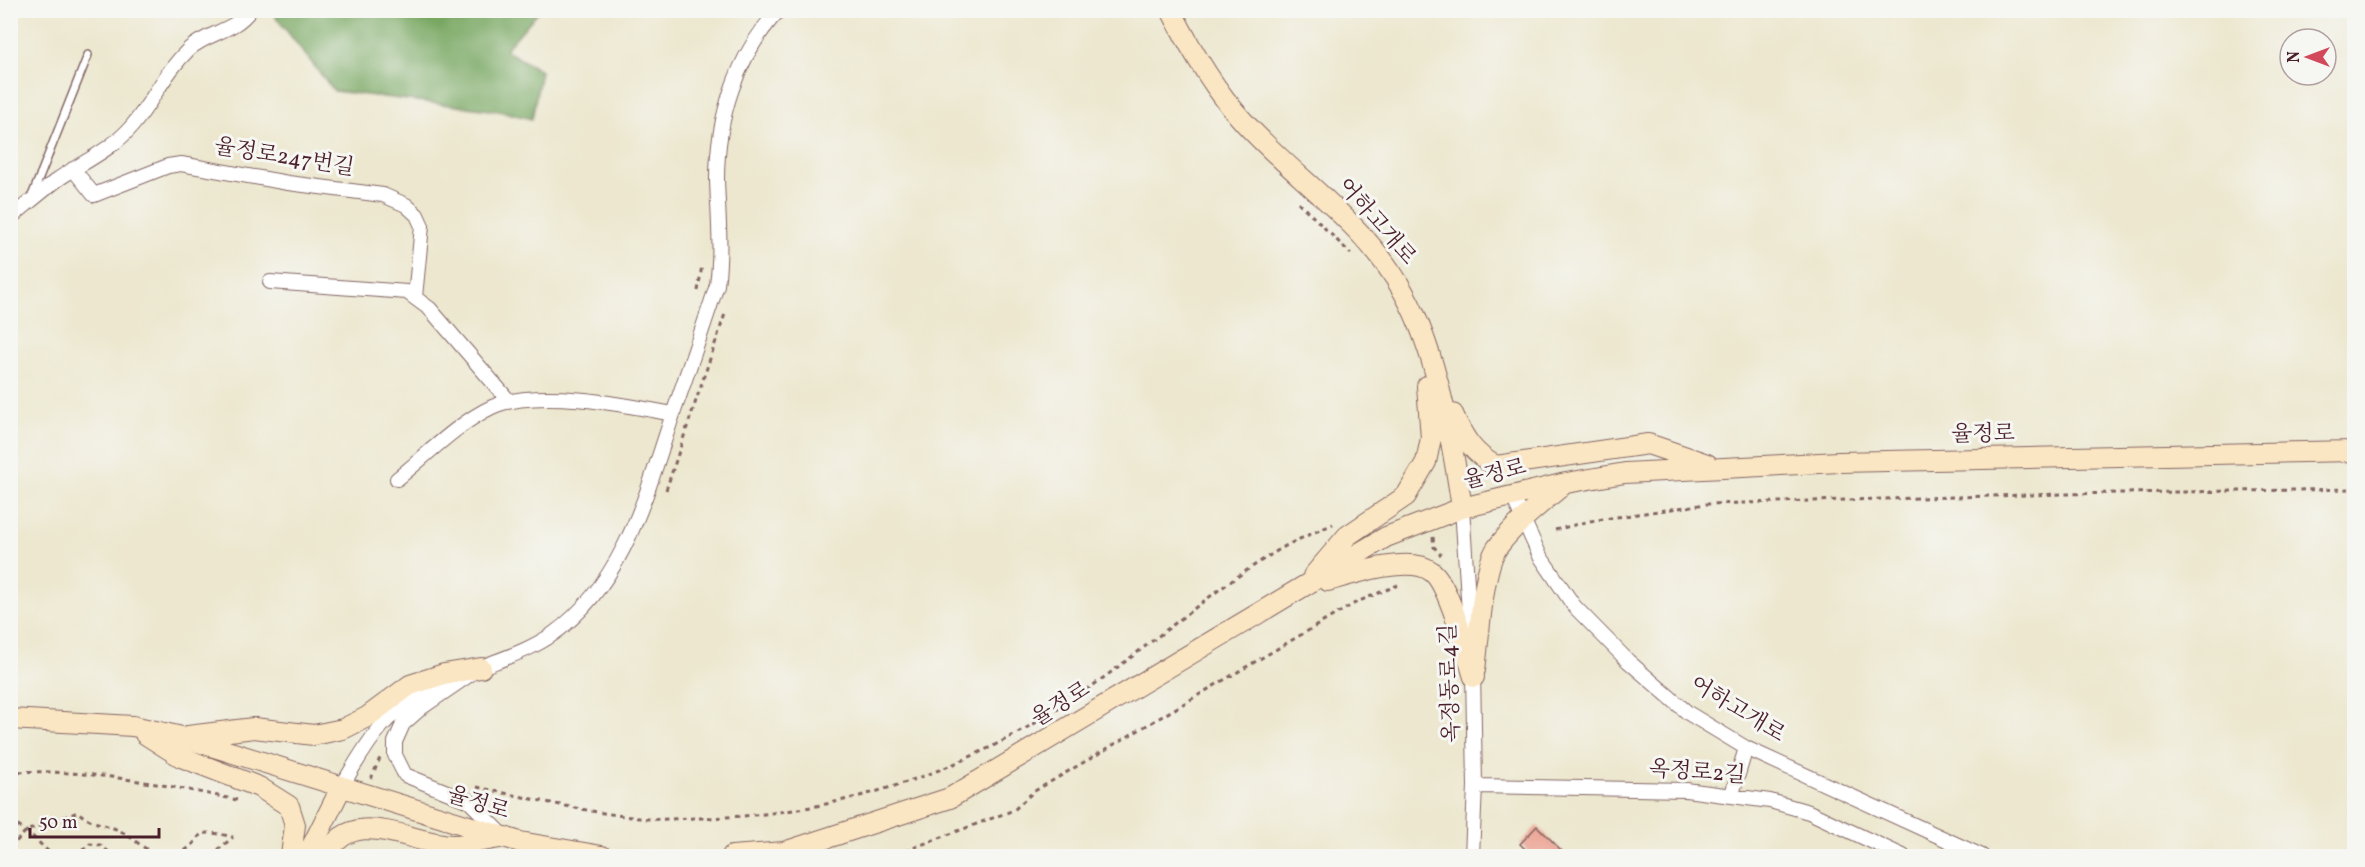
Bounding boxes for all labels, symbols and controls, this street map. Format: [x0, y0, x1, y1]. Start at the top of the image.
north arrow [2278, 27, 2338, 87]
text: N [2284, 51, 2306, 63]
street label: 율정로247번길 [212, 132, 356, 184]
street label: 어하고개로 [1329, 172, 1423, 272]
street label: 율정로 [1951, 419, 2015, 451]
street label: 율정로 [1460, 452, 1530, 498]
street label: 옥정동로4길 [1433, 623, 1469, 743]
street label: 어하고개로 [1683, 669, 1791, 751]
street label: 율정로 [1026, 675, 1096, 735]
street label: 옥정로2길 [1648, 754, 1746, 792]
street label: 율정로 [443, 780, 513, 828]
scale bar [30, 801, 159, 839]
text: 50 m [39, 811, 78, 836]

